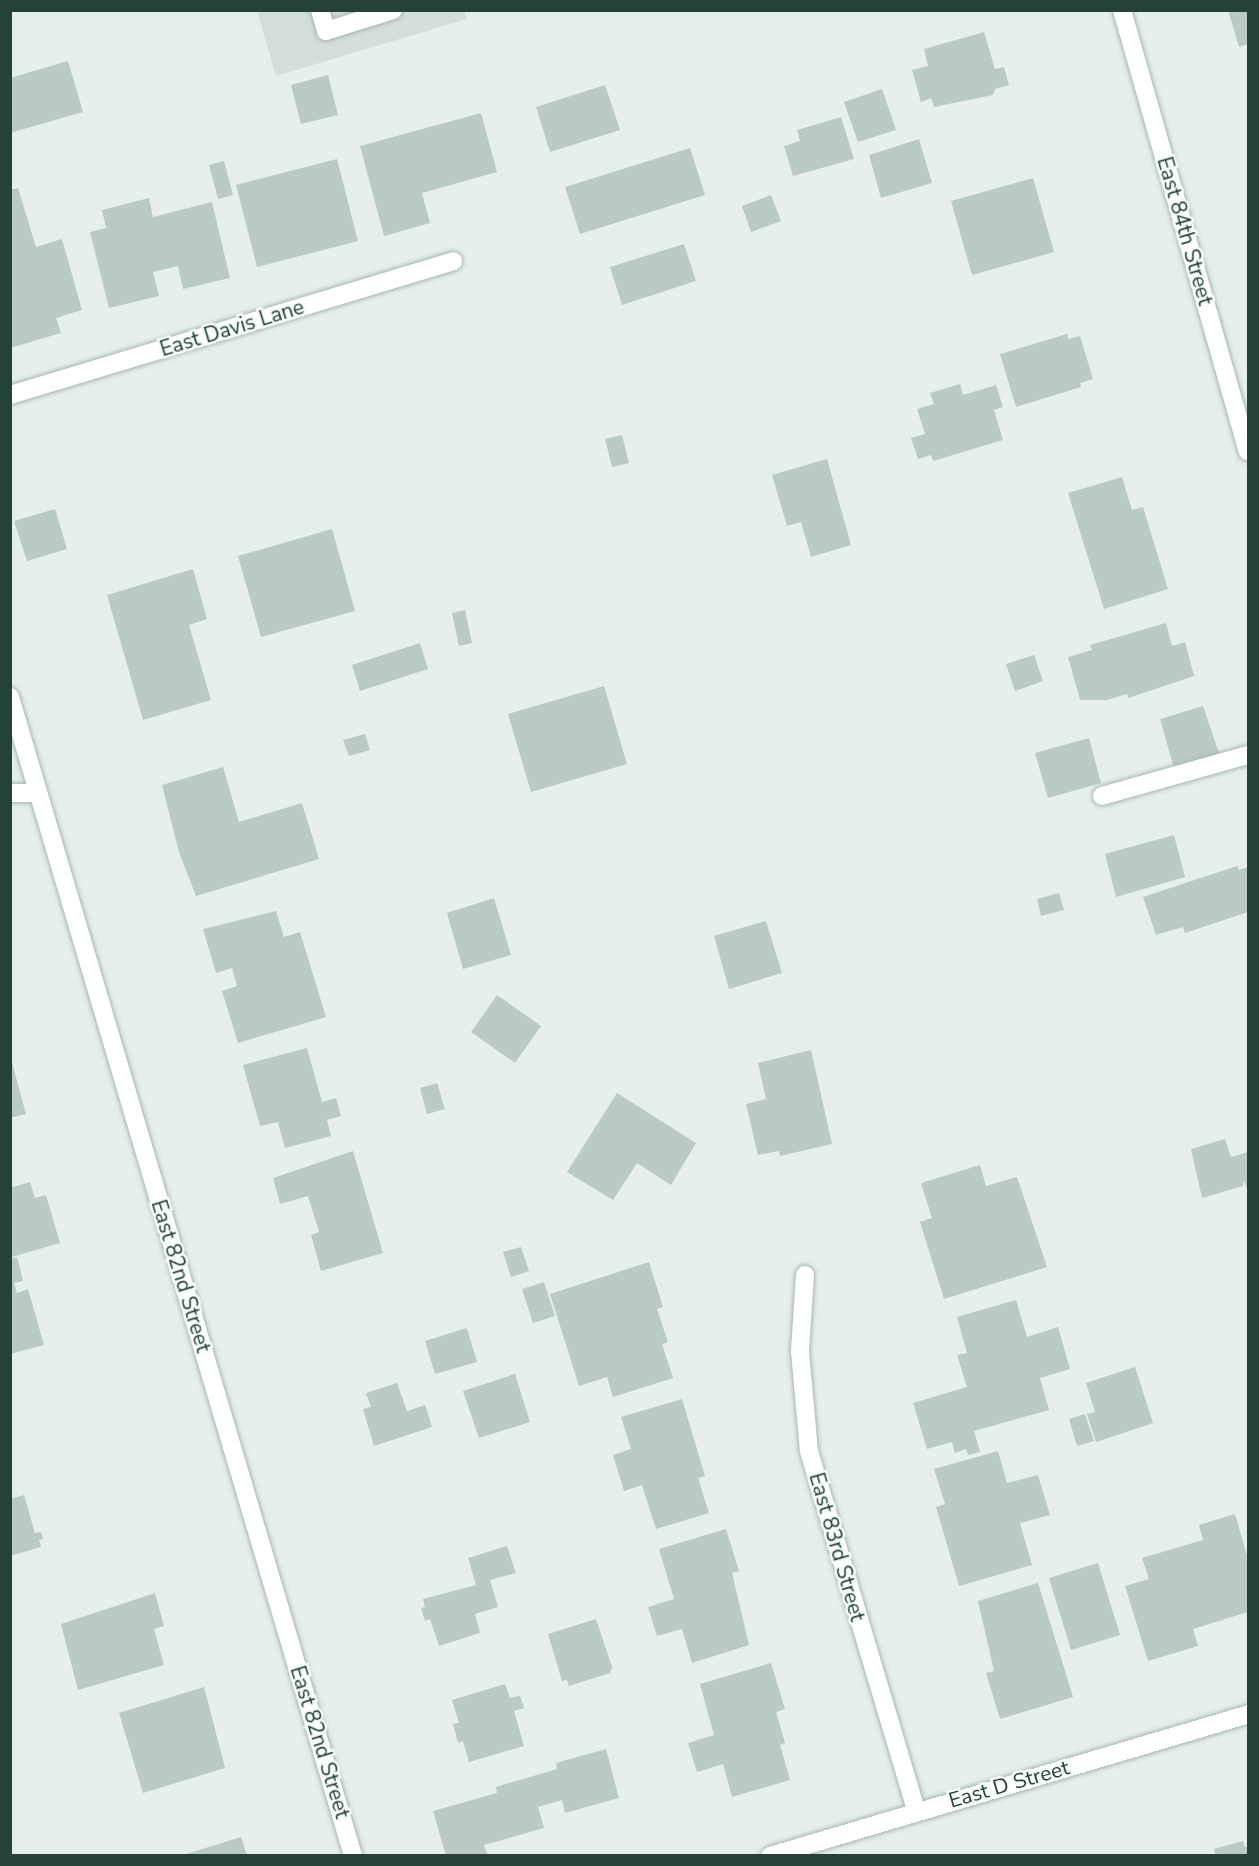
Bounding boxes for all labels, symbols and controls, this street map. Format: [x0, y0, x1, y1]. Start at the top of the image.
street label: East 84th Street [1152, 154, 1218, 308]
street label: East Davis Lane [157, 294, 307, 362]
street label: East 82nd Street [146, 1197, 216, 1355]
street label: East 83rd Street [804, 1470, 870, 1624]
street label: East 82nd Street [285, 1663, 355, 1821]
street label: East D Street [946, 1755, 1072, 1813]

